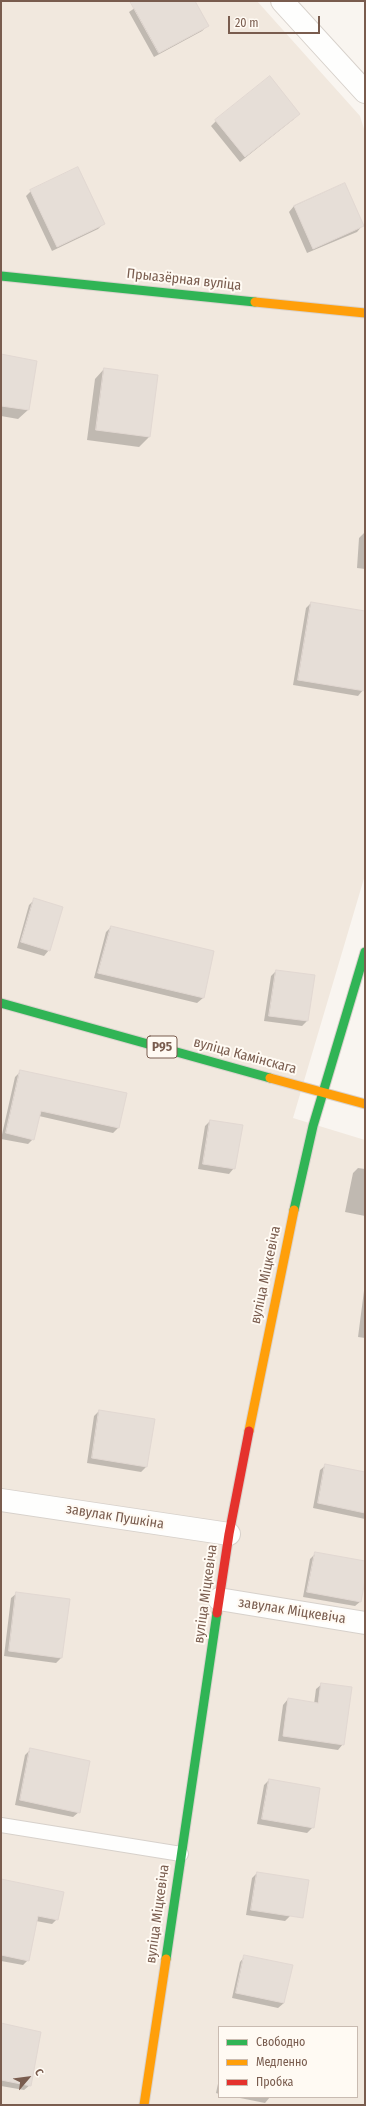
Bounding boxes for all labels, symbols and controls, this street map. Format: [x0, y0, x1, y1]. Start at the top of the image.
scale bar [230, 8, 322, 34]
text: 20 m [235, 16, 259, 30]
street label: Прыазёрная вуліца [126, 266, 242, 294]
street label: вуліца Камінскага [192, 1034, 298, 1078]
road number: Р95 [147, 1036, 177, 1058]
street label: вуліца Міцкевіча [247, 1224, 285, 1326]
street label: завулак Пушкіна [65, 1501, 165, 1533]
street label: вуліца Міцкевіча [191, 1543, 221, 1645]
street label: завулак Міцкевіча [237, 1594, 347, 1628]
street label: вуліца Міцкевіча [143, 1863, 173, 1965]
legend [218, 2026, 358, 2098]
text: Свободно [256, 2035, 305, 2049]
text: Медленно [256, 2055, 308, 2069]
north arrow [8, 2058, 48, 2098]
text: С [32, 2067, 46, 2078]
text: Пробка [256, 2075, 294, 2089]

